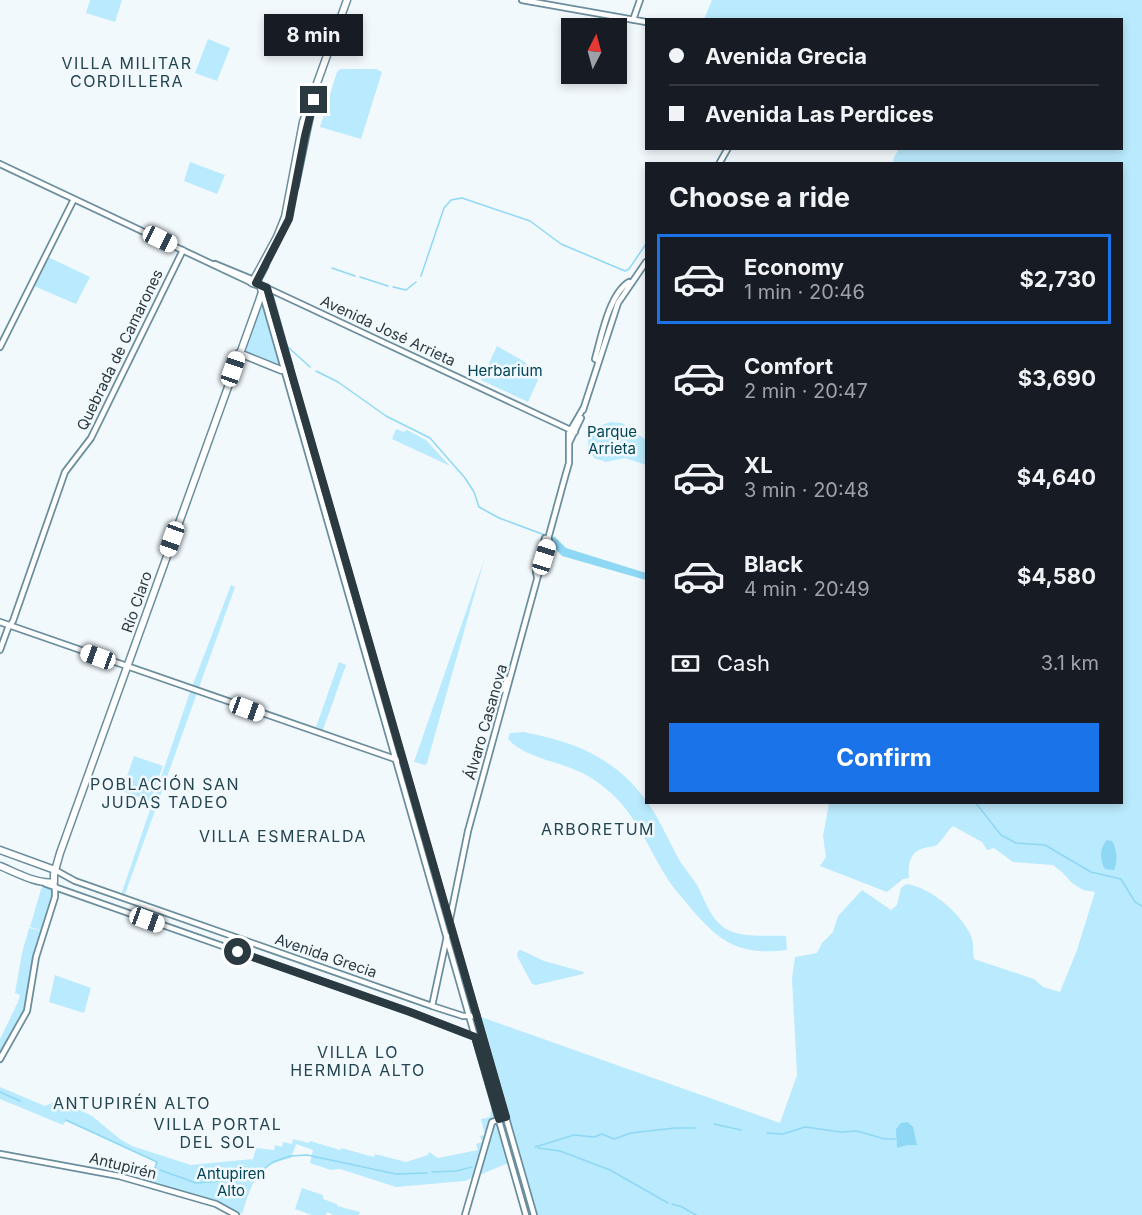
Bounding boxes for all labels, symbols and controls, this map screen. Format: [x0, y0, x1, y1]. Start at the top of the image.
callout: 8 min [264, 13, 364, 55]
north arrow [561, 18, 627, 84]
map controls [561, 18, 627, 84]
text: 8 min [287, 23, 340, 47]
text: Avenida Grecia [705, 43, 867, 69]
district label: VILLA MILITAR CORDILLERA [62, 53, 192, 91]
route end [300, 86, 327, 113]
text: Avenida Las Perdices [705, 101, 934, 127]
text: Choose a ride [669, 181, 850, 214]
car [140, 223, 180, 255]
icon: car [672, 252, 726, 306]
text: Economy [744, 254, 844, 280]
street label: Quebrada de Camarones [72, 266, 167, 434]
text: $2,730 [1019, 266, 1096, 292]
text: 1 min · 20:46 [744, 280, 865, 304]
street label: Avenida José Arrieta [318, 291, 459, 370]
car [219, 349, 247, 389]
icon: car [672, 351, 726, 405]
text: Comfort [744, 353, 833, 379]
park label: Herbarium [467, 361, 543, 380]
text: $3,690 [1018, 365, 1096, 391]
text: 2 min · 20:47 [744, 379, 868, 403]
park label: Parque Arrieta [587, 422, 637, 458]
icon: car [672, 450, 726, 504]
text: XL [744, 452, 773, 478]
text: $4,640 [1017, 464, 1096, 490]
text: 3 min · 20:48 [744, 478, 869, 502]
car [157, 519, 187, 559]
car [530, 537, 558, 577]
icon: car [672, 549, 726, 603]
text: Black [744, 551, 803, 577]
text: $4,580 [1017, 563, 1096, 589]
street label: Río Claro [117, 569, 156, 635]
text: 4 min · 20:49 [744, 577, 870, 601]
car [78, 642, 118, 672]
icon: cash [669, 647, 702, 680]
text: Cash [717, 650, 770, 676]
text: 3.1 km [1041, 651, 1099, 675]
street label: Álvaro Casanova [460, 662, 511, 782]
car [227, 694, 267, 724]
button: Confirm [669, 723, 1099, 792]
district label: POBLACIÓN SAN JUDAS TADEO [90, 774, 240, 812]
district label: ARBORETUM [541, 819, 655, 839]
district label: VILLA ESMERALDA [199, 826, 367, 846]
car [127, 905, 167, 935]
street label: Avenida Grecia [273, 929, 380, 982]
route start [224, 938, 251, 965]
district label: VILLA LO HERMIDA ALTO [290, 1042, 426, 1080]
district label: ANTUPIRÉN ALTO [53, 1093, 211, 1113]
district label: VILLA PORTAL DEL SOL [154, 1114, 282, 1152]
street label: Antupirén [87, 1148, 159, 1183]
park label: Antupiren Alto [197, 1164, 265, 1200]

